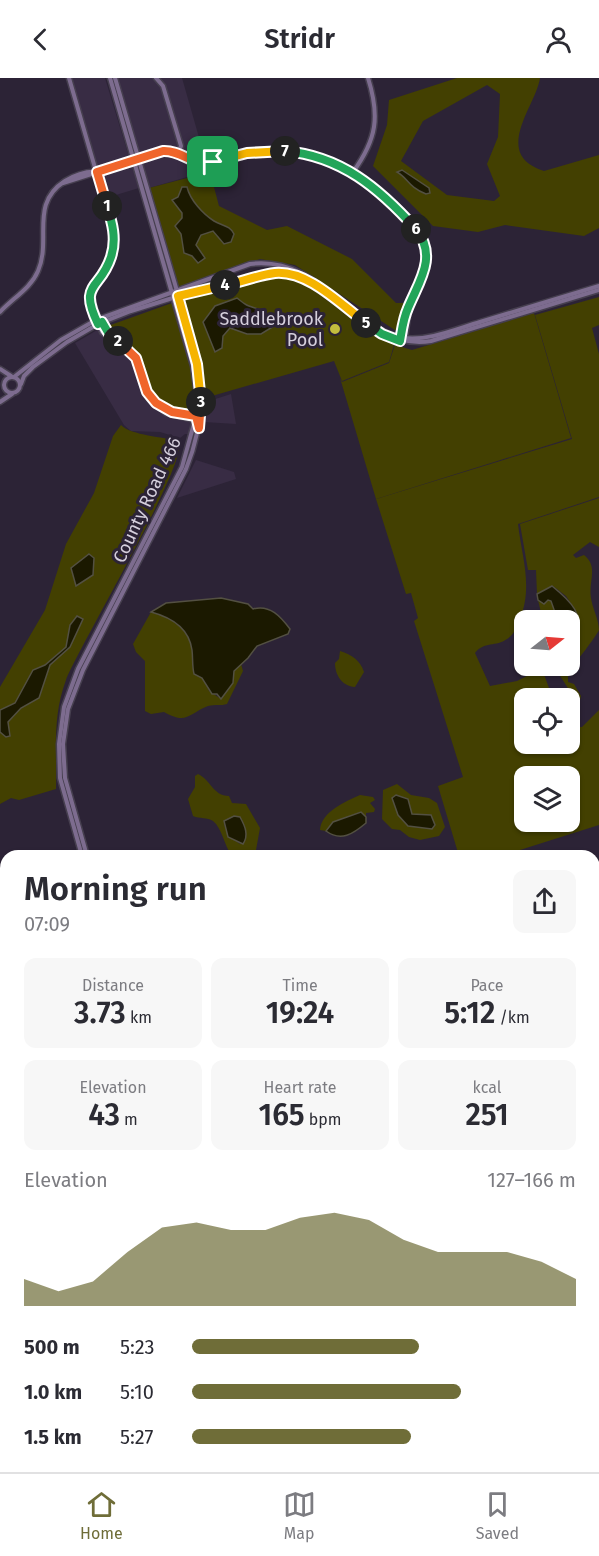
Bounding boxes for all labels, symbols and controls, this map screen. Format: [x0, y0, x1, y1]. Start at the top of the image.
icon: back [24, 23, 57, 56]
text: Stridr [264, 23, 335, 55]
icon: person [542, 23, 575, 56]
pin [187, 136, 238, 187]
pin: 7 [270, 136, 300, 166]
text: 7 [281, 141, 289, 160]
icon: arrive [196, 145, 229, 178]
pin: 1 [92, 191, 122, 221]
text: 1 [103, 196, 111, 215]
pin: 6 [401, 214, 431, 244]
text: 6 [411, 219, 421, 238]
pin: 4 [210, 270, 240, 300]
text: 4 [220, 275, 230, 294]
place label: Saddlebrook Pool [220, 308, 324, 351]
pin: 5 [351, 308, 381, 338]
text: 5 [362, 313, 370, 332]
marker: Saddlebrook Pool [328, 322, 342, 336]
pin: 2 [103, 326, 133, 356]
text: 2 [114, 331, 122, 350]
pin: 3 [186, 387, 216, 417]
text: 3 [197, 392, 205, 411]
street label: County Road 466 [108, 434, 186, 566]
north arrow [514, 610, 580, 676]
map controls [514, 610, 580, 832]
button: locate [514, 688, 580, 754]
button: layers [514, 766, 580, 832]
text: Morning run [24, 869, 207, 909]
button: share [513, 870, 576, 933]
text: 07:09 [24, 912, 70, 936]
text: Distance [82, 976, 144, 995]
text: Time [282, 976, 318, 995]
text: Pace [470, 976, 504, 995]
text: 3.73 [74, 995, 126, 1031]
text: 19:24 [266, 995, 334, 1031]
text: 5:12 [444, 995, 495, 1031]
text: km [126, 1008, 152, 1027]
text: /km [495, 1008, 530, 1027]
text: Elevation [79, 1078, 147, 1097]
text: Heart rate [264, 1078, 336, 1097]
text: kcal [473, 1078, 501, 1097]
text: 43 [88, 1097, 120, 1133]
text: 165 [259, 1097, 305, 1133]
text: 251 [465, 1097, 509, 1133]
text: m [120, 1110, 138, 1129]
text: bpm [305, 1110, 342, 1129]
text: Elevation [24, 1168, 108, 1192]
text: 127–166 m [487, 1168, 576, 1192]
text: 500 m [24, 1335, 80, 1359]
text: 5:23 [120, 1335, 155, 1359]
text: 1.0 km [24, 1380, 82, 1404]
text: 5:10 [120, 1380, 154, 1404]
text: 1.5 km [24, 1425, 82, 1449]
text: 5:27 [120, 1425, 153, 1449]
tab: Home [80, 1488, 123, 1543]
tab: Map [283, 1488, 316, 1543]
tab: Saved [476, 1488, 519, 1543]

